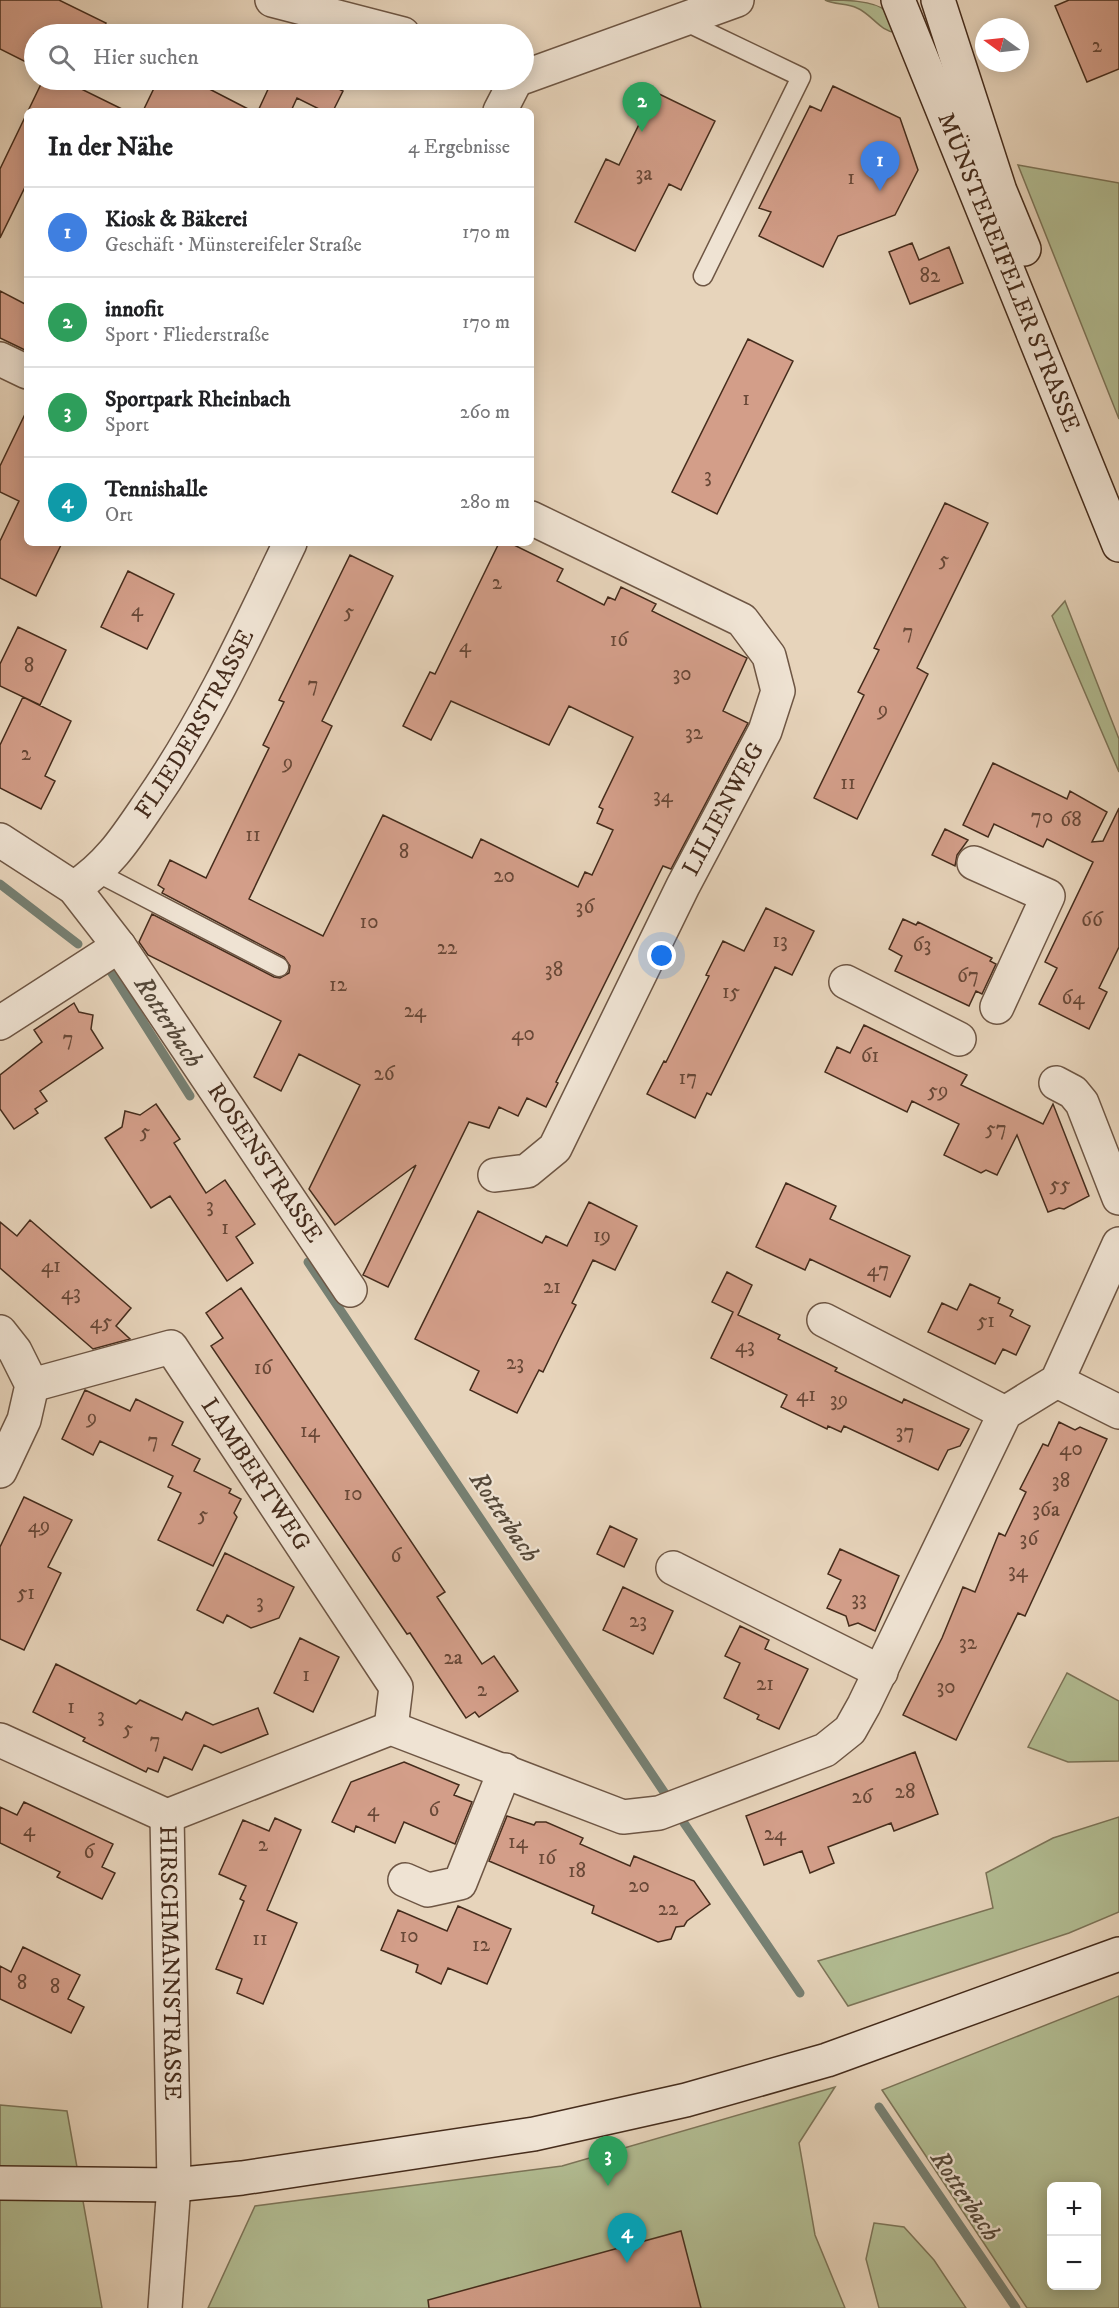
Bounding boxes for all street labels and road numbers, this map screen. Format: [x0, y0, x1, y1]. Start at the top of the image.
street label: MÜNSTEREIFELER STRASSE [930, 108, 1087, 437]
street label: FLIEDERSTRASSE [128, 624, 261, 824]
street label: LILIENWEG [676, 737, 771, 881]
street label: ROSENSTRASSE [200, 1077, 329, 1249]
street label: LAMBERTWEG [194, 1392, 317, 1557]
street label: HIRSCHMANNSTRASSE [152, 1825, 187, 2101]

